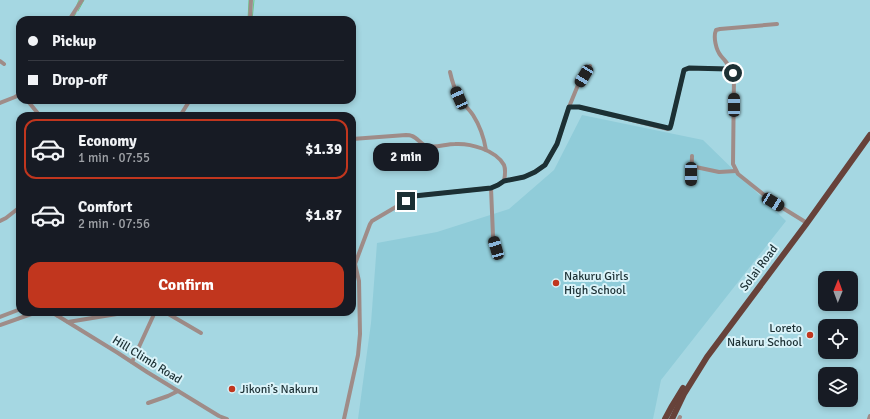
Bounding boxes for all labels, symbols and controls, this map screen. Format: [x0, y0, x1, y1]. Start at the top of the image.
text: Pickup [52, 32, 96, 50]
car [573, 63, 595, 89]
route start [724, 64, 742, 82]
text: Drop-off [52, 71, 107, 89]
car [449, 85, 469, 111]
car [728, 93, 740, 117]
icon: car [30, 131, 66, 167]
text: Economy [78, 132, 137, 150]
text: $1.39 [305, 140, 342, 158]
callout: 2 min [373, 143, 439, 171]
text: 2 min [390, 149, 422, 165]
text: 1 min · 07:55 [78, 150, 150, 166]
car [685, 162, 697, 186]
car [760, 191, 786, 213]
route end [397, 192, 415, 210]
icon: car [30, 197, 66, 233]
text: Comfort [78, 198, 132, 216]
text: $1.87 [305, 206, 342, 224]
text: 2 min · 07:56 [78, 216, 150, 232]
car [487, 235, 505, 261]
street label: Solai Road [737, 242, 781, 294]
button: Confirm [28, 262, 344, 308]
place label: Nakuru Girls High School [564, 269, 628, 298]
north arrow [818, 271, 858, 311]
map controls [818, 271, 858, 407]
marker: Nakuru Girls High School [551, 278, 561, 288]
button: locate [818, 319, 858, 359]
place label: Loreto Nakuru School [727, 321, 802, 350]
marker: Loreto Nakuru School [805, 330, 815, 340]
street label: Hill Climb Road [109, 333, 185, 387]
button: layers [818, 367, 858, 407]
place label: Jikoni’s Nakuru [240, 382, 318, 397]
marker: Jikoni’s Nakuru [227, 384, 237, 394]

